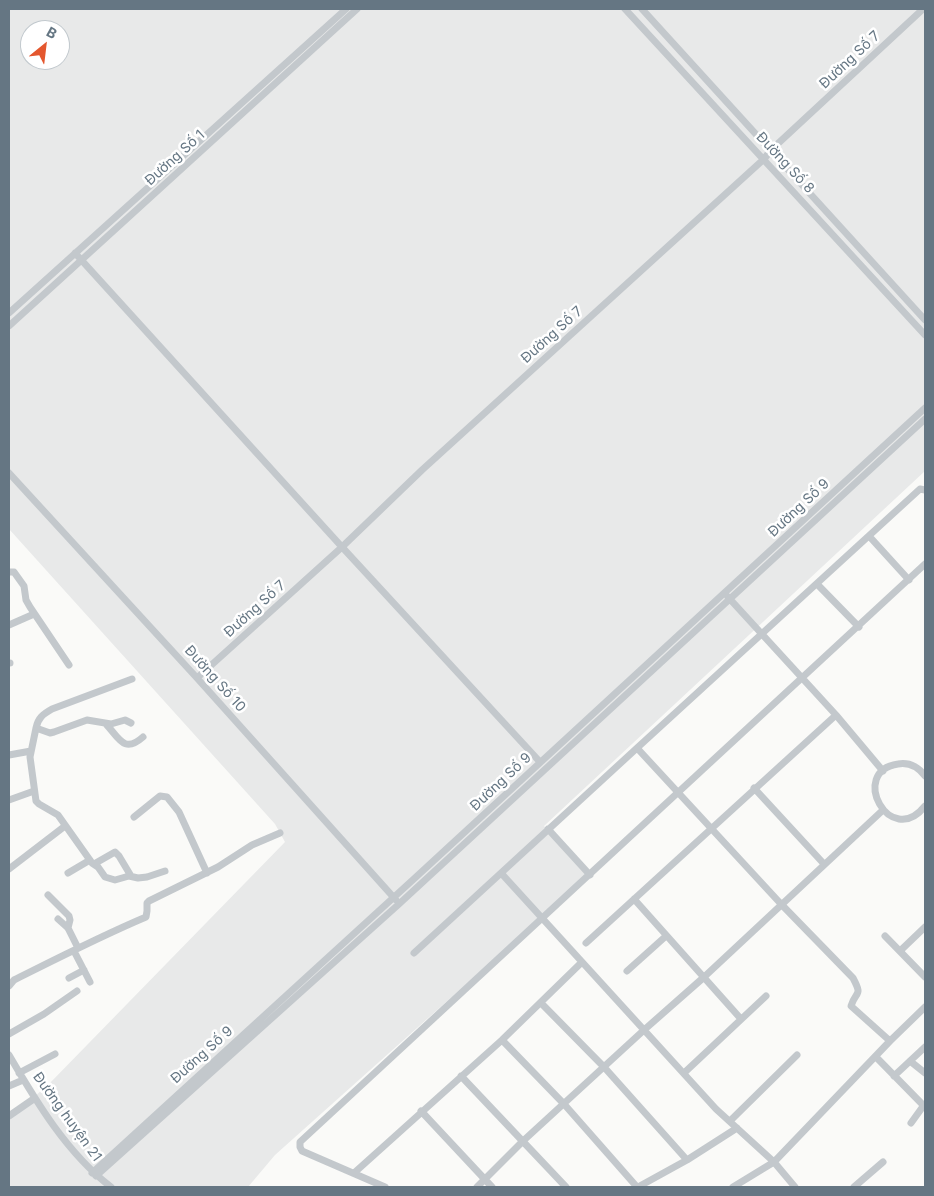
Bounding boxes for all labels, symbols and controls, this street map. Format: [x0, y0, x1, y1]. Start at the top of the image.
north arrow [20, 20, 70, 70]
text: B [44, 23, 60, 42]
street label: Đường Số 7 [816, 28, 884, 92]
street label: Đường Số 1 [142, 127, 208, 189]
street label: Đường Số 8 [752, 129, 818, 197]
street label: Đường Số 7 [518, 303, 586, 367]
street label: Đường Số 9 [765, 475, 833, 541]
street label: Đường Số 7 [221, 577, 289, 641]
street label: Đường Số 10 [181, 642, 249, 716]
street label: Đường Số 9 [467, 749, 535, 815]
street label: Đường Số 9 [168, 1023, 236, 1087]
street label: Đường huyện 21 [29, 1069, 105, 1165]

